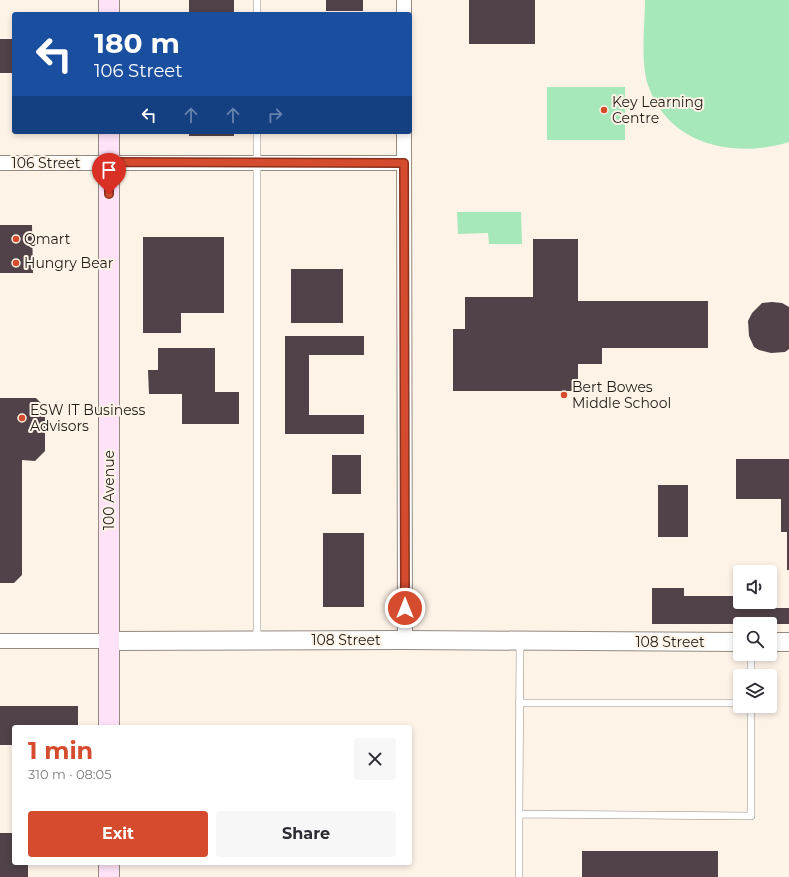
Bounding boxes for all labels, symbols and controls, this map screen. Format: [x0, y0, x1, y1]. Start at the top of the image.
text: 180 m [94, 26, 180, 60]
icon: left [28, 28, 80, 80]
text: 106 Street [94, 60, 183, 82]
place label: Key Learning Centre [612, 93, 704, 127]
icon: left [138, 104, 160, 126]
icon: ahead [180, 104, 202, 126]
icon: ahead [222, 104, 244, 126]
icon: right [264, 104, 286, 126]
marker: Key Learning Centre [599, 105, 609, 115]
pin [92, 153, 126, 194]
street label: 106 Street [12, 154, 81, 172]
icon: arrive [98, 159, 120, 181]
place label: Qmart [24, 230, 71, 248]
marker: Qmart [11, 234, 21, 244]
place label: Hungry Bear [24, 254, 114, 272]
marker: Hungry Bear [11, 258, 21, 268]
place label: Bert Bowes Middle School [572, 378, 671, 412]
marker: Bert Bowes Middle School [559, 390, 569, 400]
place label: ESW IT Business Advisors [30, 401, 145, 435]
marker: ESW IT Business Advisors [17, 413, 27, 423]
street label: 100 Avenue [100, 450, 118, 530]
map controls [733, 565, 777, 713]
button: sound [733, 565, 777, 609]
position arrow [384, 587, 426, 629]
button: search [733, 617, 777, 661]
street label: 108 Street [311, 631, 381, 649]
street label: 108 Street [635, 633, 705, 651]
button: layers [733, 669, 777, 713]
text: 1 min [28, 736, 93, 765]
button: close [354, 738, 396, 780]
text: 310 m · 08:05 [28, 766, 112, 782]
button: Exit [28, 811, 208, 857]
button: Share [216, 811, 396, 857]

